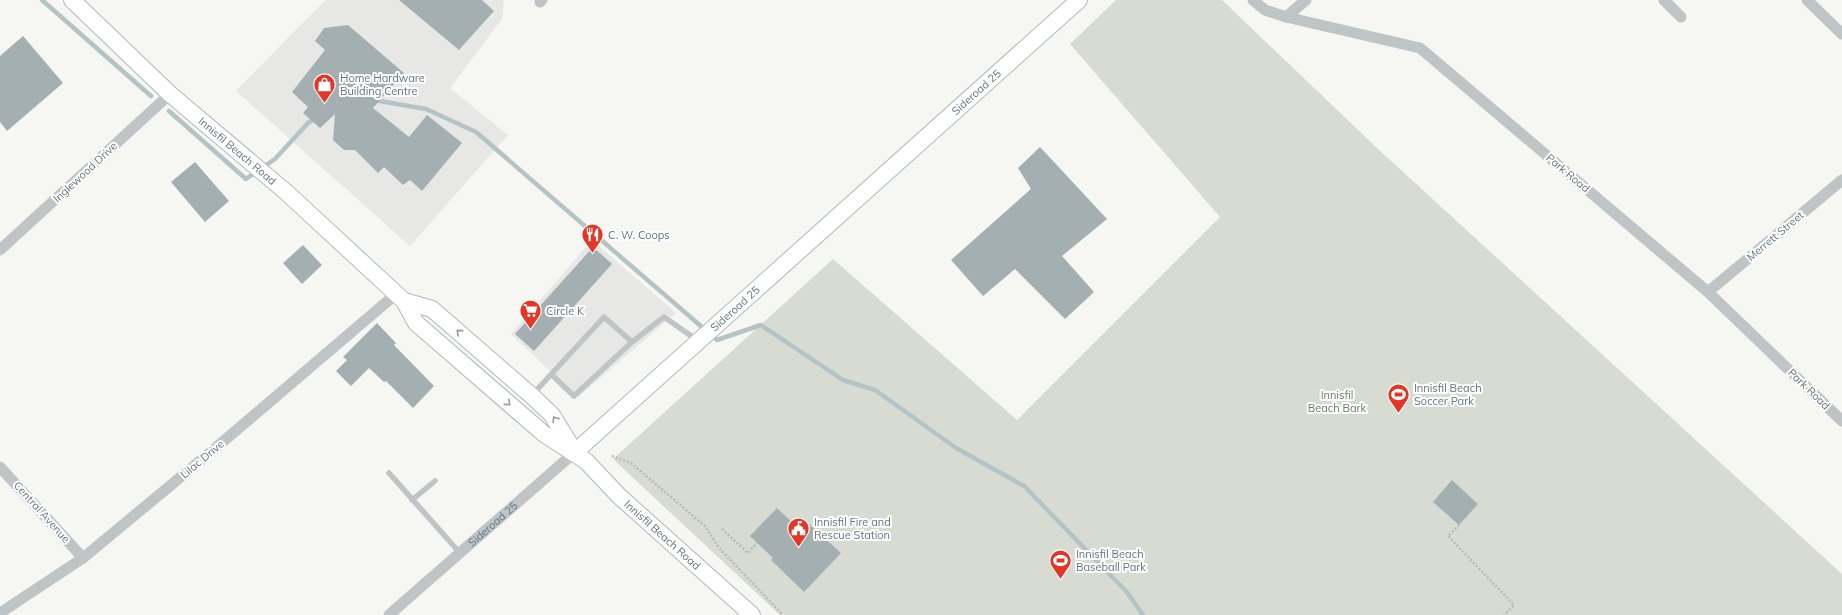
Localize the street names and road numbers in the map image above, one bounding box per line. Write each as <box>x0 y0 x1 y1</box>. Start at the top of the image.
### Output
street label: Sideroad 25 <box>949 66 1004 118</box>
street label: Innisfil Beach Road <box>196 114 279 188</box>
street label: Inglewood Drive <box>50 139 120 205</box>
street label: Park Road <box>1543 151 1593 195</box>
street label: Merrett Street <box>1744 208 1806 264</box>
street label: Sideroad 25 <box>707 282 763 334</box>
street label: Park Road <box>1785 366 1833 412</box>
street label: Lilac Drive <box>177 437 227 481</box>
street label: Central Avenue <box>11 478 73 546</box>
street label: Innisfil Beach Road <box>621 497 703 573</box>
street label: Sideroad 25 <box>465 498 521 550</box>

